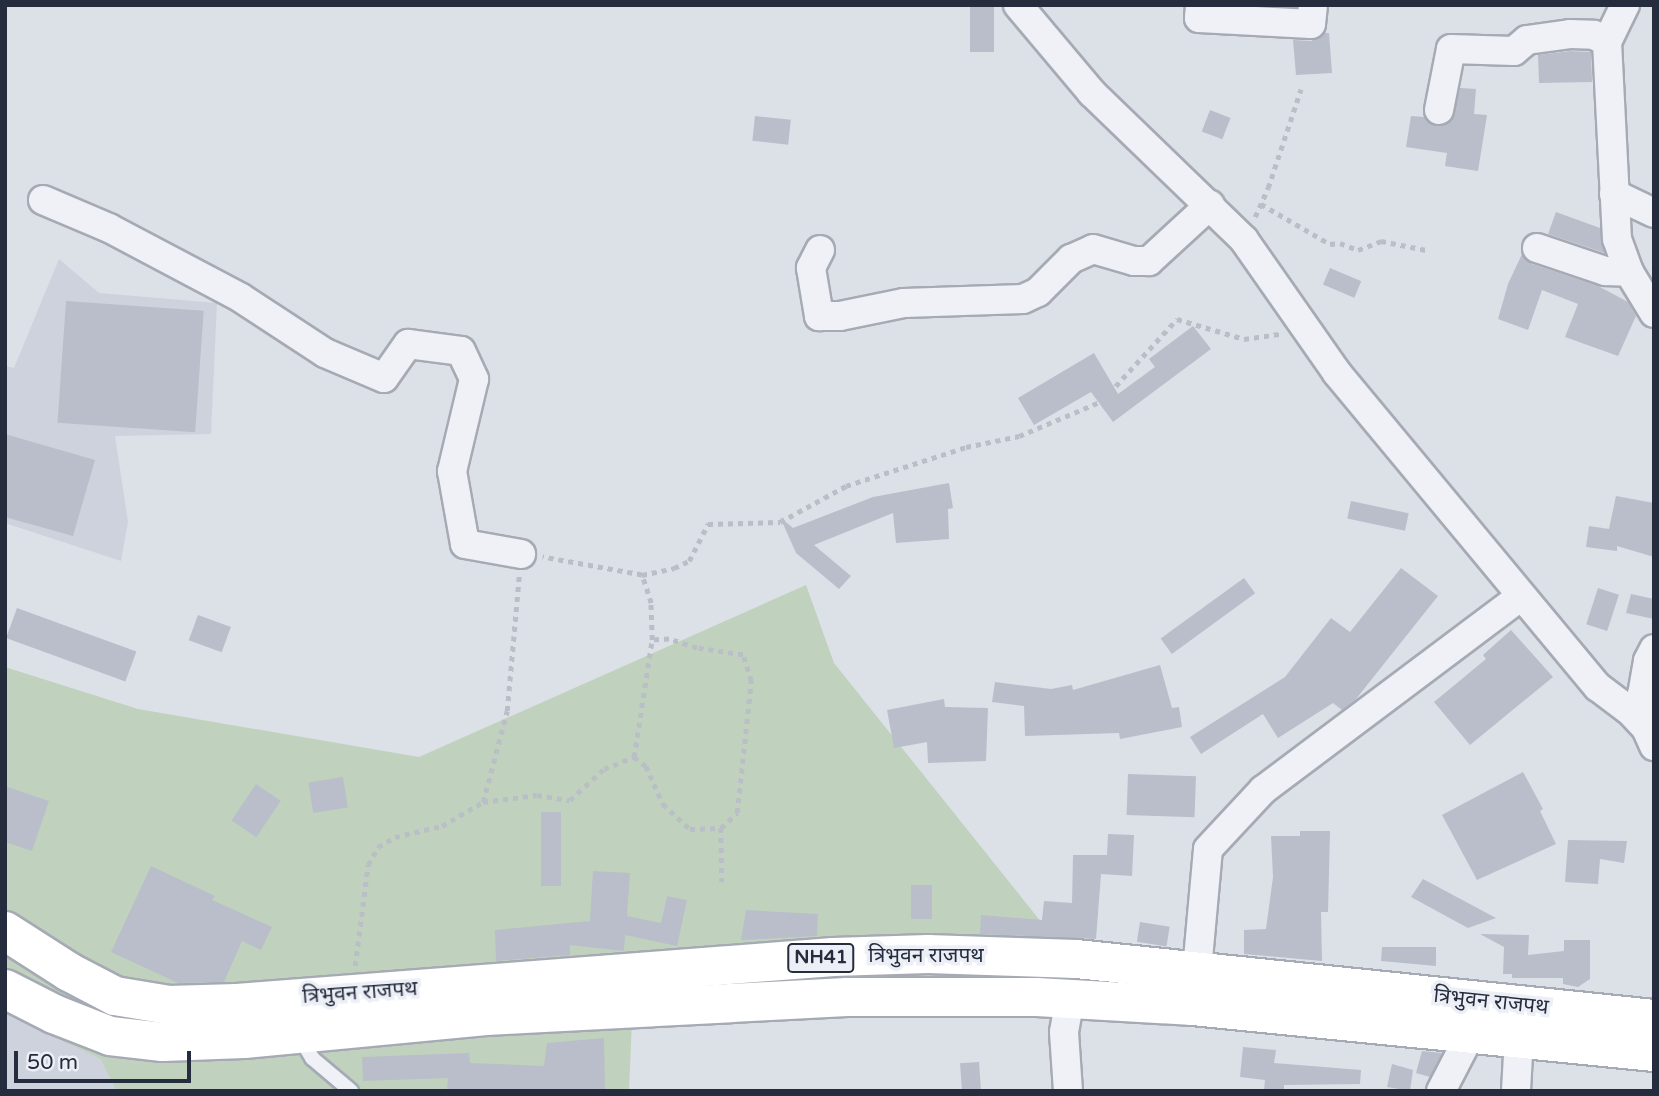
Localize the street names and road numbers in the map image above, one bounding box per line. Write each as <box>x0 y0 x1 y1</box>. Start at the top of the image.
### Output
road number: NH41 <box>786 942 856 974</box>
street label: त्रिभुवन राजपथ <box>868 943 984 969</box>
street label: त्रिभुवन राजपथ <box>301 976 419 1010</box>
street label: त्रिभुवन राजपथ <box>1432 983 1550 1021</box>

